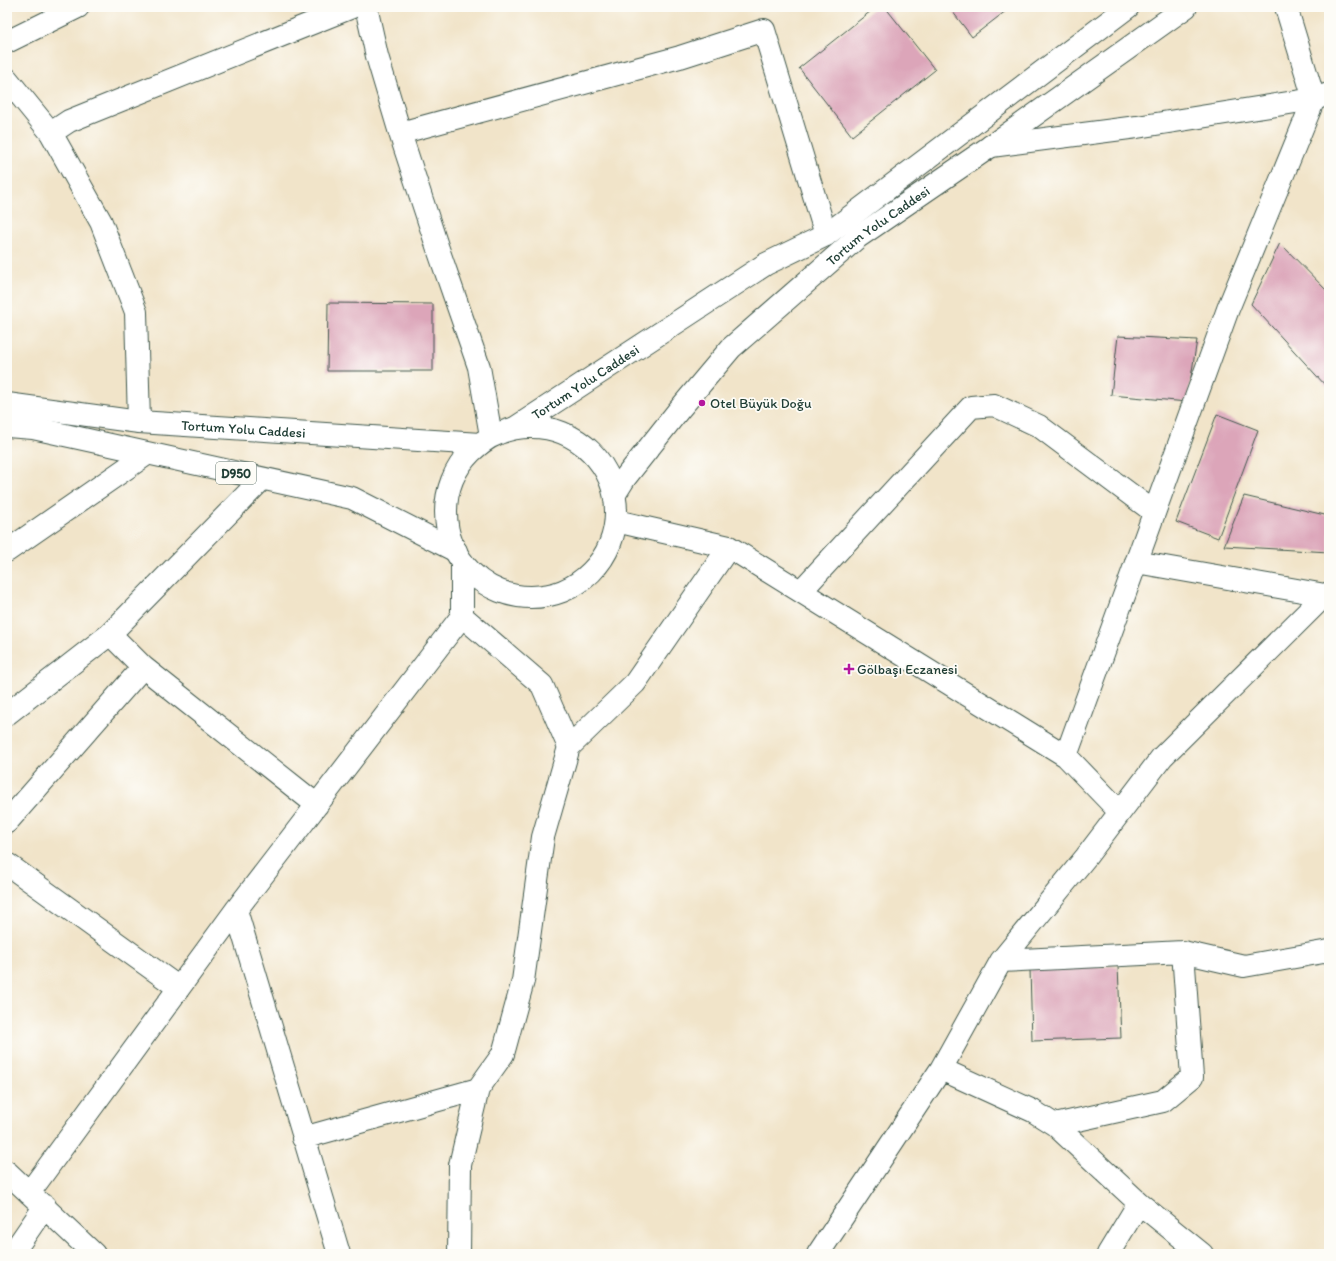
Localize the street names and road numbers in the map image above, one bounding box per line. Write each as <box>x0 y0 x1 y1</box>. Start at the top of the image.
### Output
street label: Tortum Yolu Caddesi <box>823 182 933 270</box>
street label: Tortum Yolu Caddesi <box>529 341 642 424</box>
street label: Tortum Yolu Caddesi <box>181 417 306 442</box>
road number: D950 <box>216 462 256 484</box>

